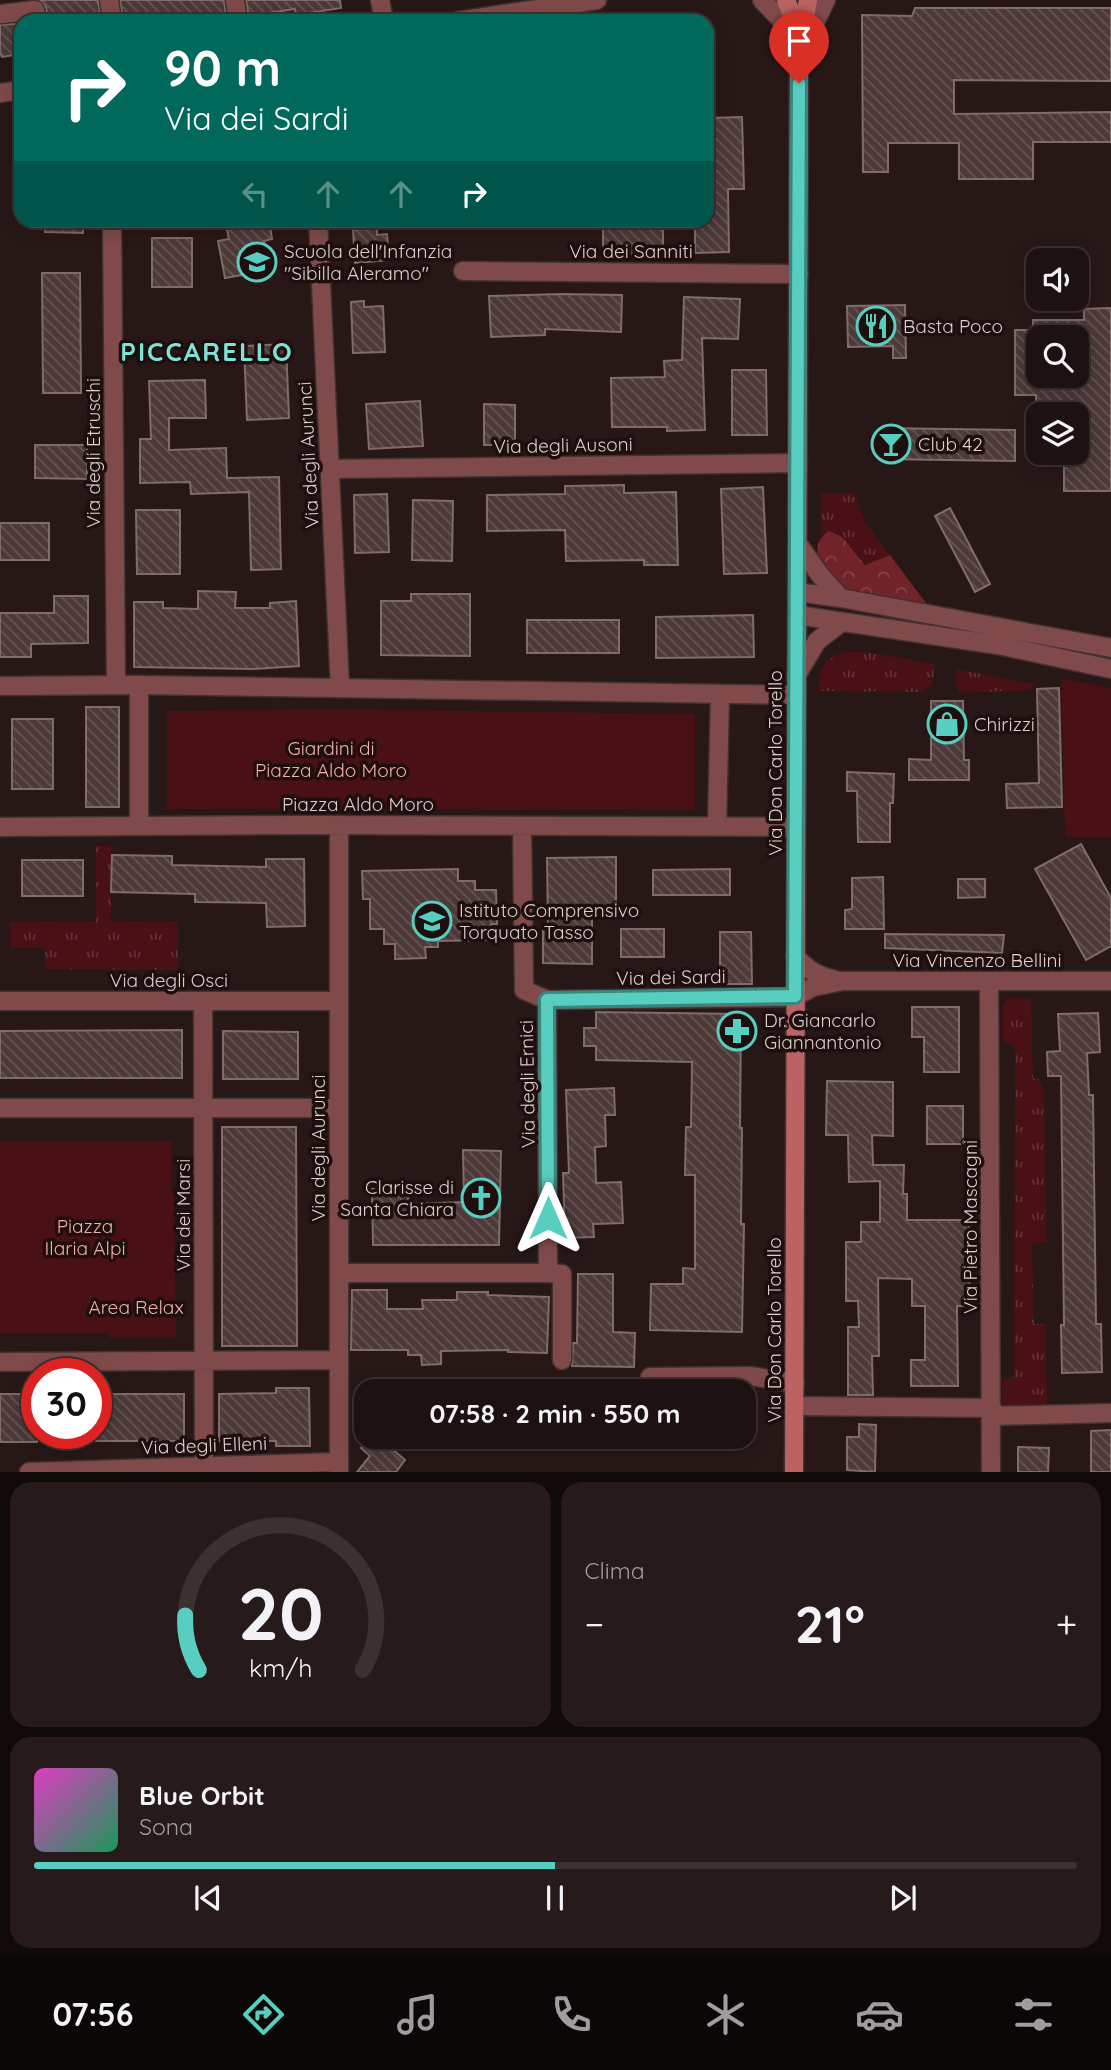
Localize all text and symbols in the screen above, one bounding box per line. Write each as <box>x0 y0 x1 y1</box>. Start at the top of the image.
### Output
pin <box>769 11 829 83</box>
icon: arrive <box>780 22 818 60</box>
text: 90 m <box>164 37 281 98</box>
icon: right <box>49 42 140 133</box>
text: Via dei Sardi <box>164 98 349 138</box>
icon: left <box>236 175 274 213</box>
icon: ahead <box>309 175 347 213</box>
icon: ahead <box>382 175 420 213</box>
icon: right <box>455 175 493 213</box>
place label: Scuola dell'Infanzia "Sibilla Aleramo" <box>284 239 452 285</box>
street label: Via dei Sanniti <box>569 239 693 263</box>
school or university icon: Scuola dell'Infanzia "Sibilla Aleramo" <box>236 241 278 283</box>
map controls <box>1026 248 1089 465</box>
button: sound <box>1026 248 1089 311</box>
restaurant icon: Basta Poco <box>855 305 897 347</box>
place label: Basta Poco <box>903 314 1003 338</box>
button: search <box>1026 325 1089 388</box>
district label: PICCARELLO <box>120 335 294 368</box>
street label: Via degli Etruschi <box>81 378 105 528</box>
street label: Via degli Aurunci <box>292 381 324 529</box>
button: layers <box>1026 402 1089 465</box>
bar icon: Club 42 <box>870 423 912 465</box>
street label: Via degli Ausoni <box>493 432 633 458</box>
place label: Club 42 <box>918 432 983 456</box>
street label: Via Don Carlo Torello <box>763 670 787 856</box>
shop icon: Chirizzi <box>926 703 968 745</box>
place label: Chirizzi <box>974 712 1035 736</box>
park label: Giardini di Piazza Aldo Moro <box>255 736 407 782</box>
street label: Piazza Aldo Moro <box>282 792 434 816</box>
place label: Istituto Comprensivo Torquato Tasso <box>459 898 639 944</box>
school or university icon: Istituto Comprensivo Torquato Tasso <box>411 900 453 942</box>
street label: Via Vincenzo Bellini <box>892 948 1062 972</box>
street label: Via dei Sardi <box>616 964 726 990</box>
street label: Via degli Osci <box>110 968 228 992</box>
place label: Dr. Giancarlo Giannantonio <box>764 1008 882 1054</box>
pharmacy icon: Dr. Giancarlo Giannantonio <box>716 1010 758 1052</box>
street label: Via degli Ernici <box>514 1020 540 1148</box>
street label: Via degli Aurunci <box>306 1075 330 1221</box>
street label: Via Pietro Mascagni <box>958 1140 982 1314</box>
street label: Via dei Marsi <box>171 1159 195 1271</box>
place label: Clarisse di Santa Chiara <box>340 1175 454 1221</box>
church icon: Clarisse di Santa Chiara <box>460 1177 502 1219</box>
position arrow <box>511 1181 585 1255</box>
park label: Piazza Ilaria Alpi <box>45 1214 125 1260</box>
street label: Via Don Carlo Torello <box>762 1237 786 1423</box>
park label: Area Relax <box>88 1295 184 1319</box>
speed limit sign: 30 <box>21 1358 112 1449</box>
text: 07:58 · 2 min · 550 m <box>429 1397 681 1430</box>
street label: Via degli Elleni <box>141 1431 267 1459</box>
text: Clima <box>585 1556 645 1585</box>
text: 20 <box>237 1568 323 1659</box>
text: 21° <box>795 1591 865 1656</box>
text: − <box>585 1600 604 1648</box>
text: + <box>1056 1600 1077 1648</box>
text: km/h <box>249 1652 312 1683</box>
text: Blue Orbit <box>139 1779 265 1812</box>
text: Sona <box>139 1812 193 1841</box>
icon: previous <box>189 1879 227 1917</box>
icon: pause <box>536 1879 574 1917</box>
icon: next <box>884 1879 922 1917</box>
icon: directions <box>239 1990 288 2039</box>
icon: music <box>393 1990 442 2039</box>
icon: phone <box>547 1990 596 2039</box>
icon: climate <box>701 1990 750 2039</box>
icon: car <box>855 1990 904 2039</box>
icon: filters <box>1009 1990 1058 2039</box>
text: 07:56 <box>53 1994 133 2034</box>

